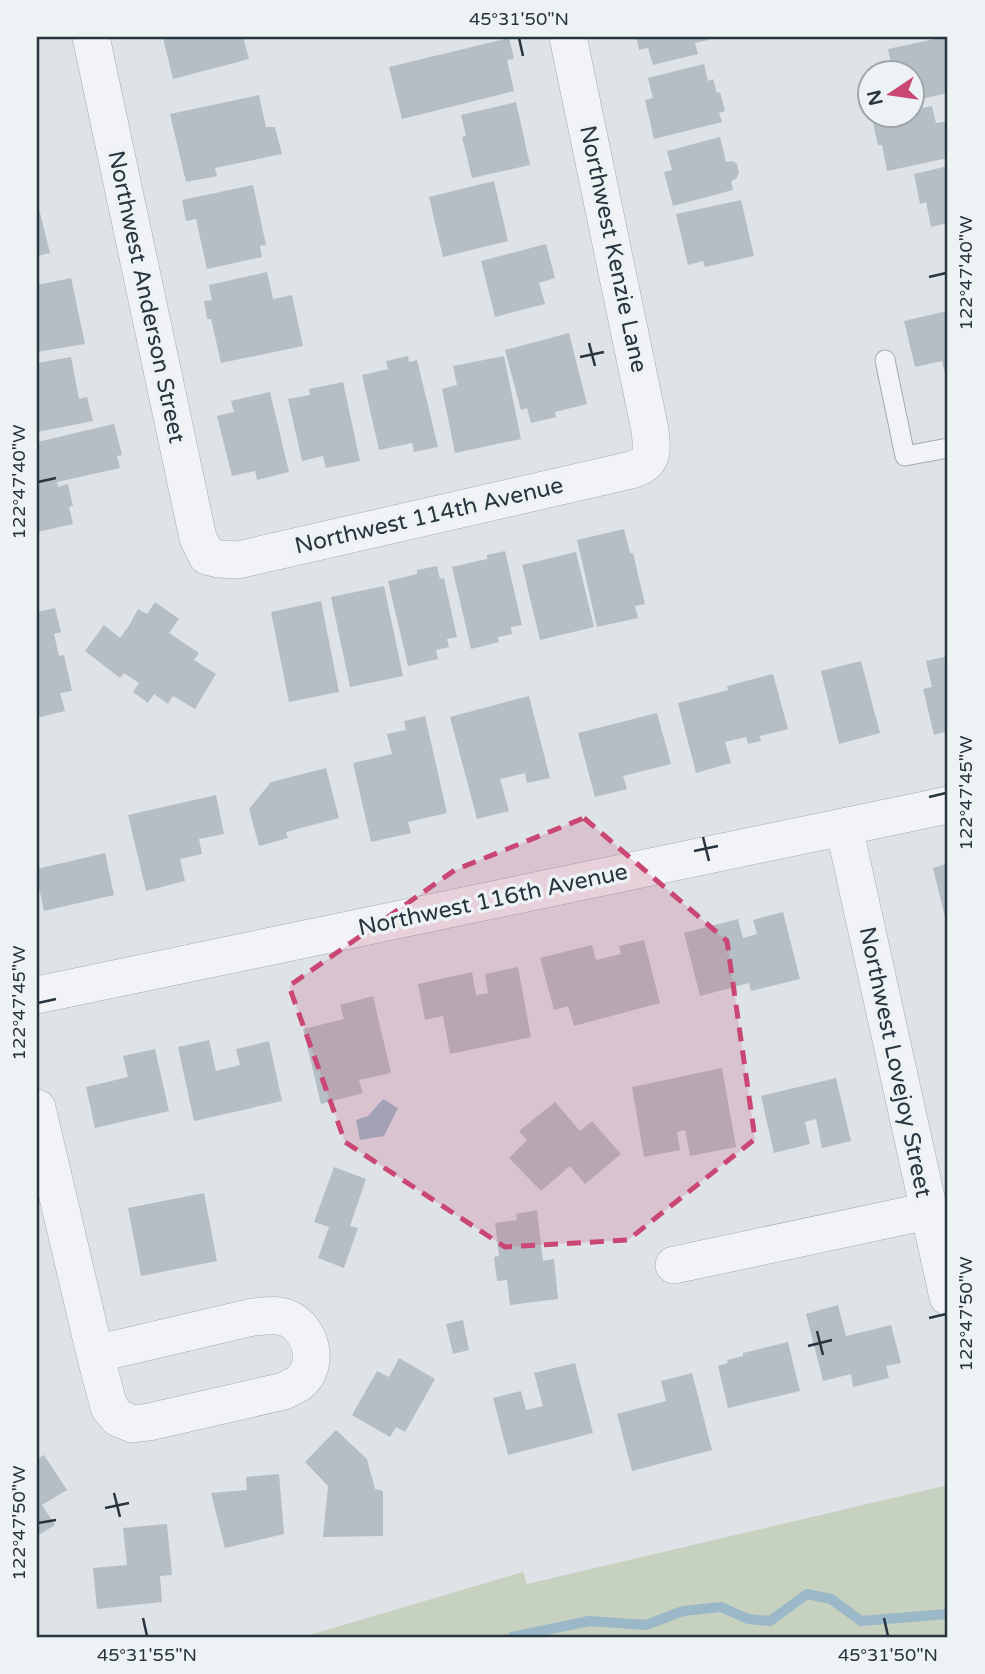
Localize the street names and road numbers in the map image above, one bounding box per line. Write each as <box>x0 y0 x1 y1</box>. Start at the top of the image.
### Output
street label: Northwest Kenzie Lane <box>573 123 653 375</box>
street label: Northwest Anderson Street <box>101 148 191 446</box>
street label: Northwest 114th Avenue <box>292 471 566 561</box>
street label: Northwest 116th Avenue <box>356 858 630 942</box>
street label: Northwest Lovejoy Street <box>853 924 937 1200</box>

